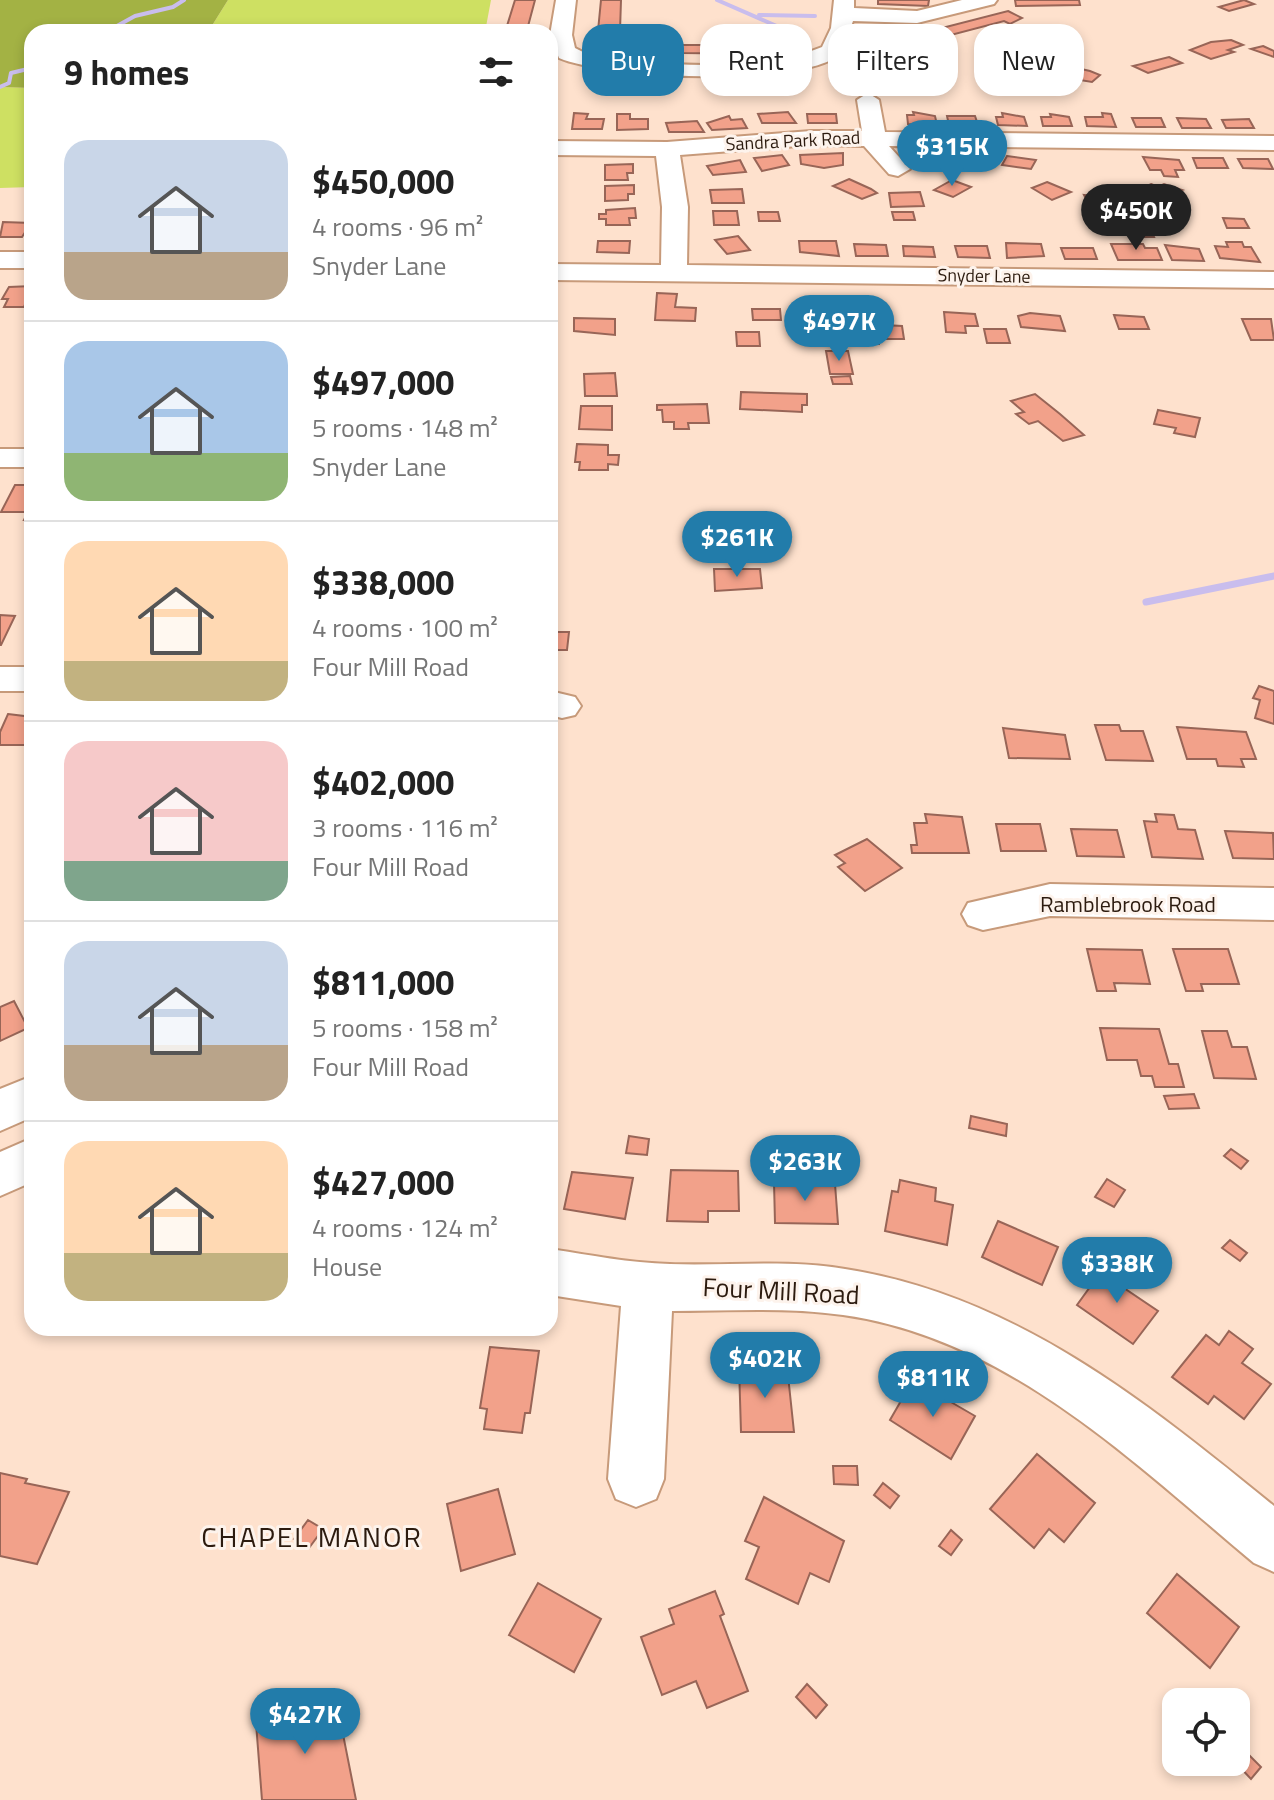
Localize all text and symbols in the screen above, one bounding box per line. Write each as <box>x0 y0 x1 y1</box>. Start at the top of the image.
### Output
chip: Buy <box>582 24 684 96</box>
chip: Rent <box>700 24 812 96</box>
chip: Filters <box>828 24 958 96</box>
chip: New <box>974 24 1084 96</box>
text: 9 homes <box>64 46 189 98</box>
icon: filters <box>474 50 518 94</box>
pin: $315K <box>896 120 1008 188</box>
street label: Sandra Park Road <box>725 123 861 158</box>
text: $315K <box>915 126 989 165</box>
text: $450,000 <box>312 155 454 207</box>
icon: home <box>128 172 224 268</box>
pin: $450K <box>1080 184 1192 252</box>
text: $450K <box>1099 190 1173 229</box>
text: 4 rooms · 96 m² <box>312 207 483 246</box>
text: Snyder Lane <box>312 246 446 285</box>
street label: Snyder Lane <box>937 261 1031 290</box>
pin: $497K <box>783 295 895 363</box>
text: $497K <box>802 301 876 340</box>
text: $497,000 <box>312 356 454 408</box>
icon: home <box>128 373 224 469</box>
text: 5 rooms · 148 m² <box>312 408 498 447</box>
text: Snyder Lane <box>312 447 446 486</box>
pin: $261K <box>681 511 793 579</box>
text: $261K <box>700 517 774 556</box>
text: $338,000 <box>312 556 454 608</box>
icon: home <box>128 573 224 669</box>
text: 4 rooms · 100 m² <box>312 608 498 647</box>
text: Four Mill Road <box>312 647 469 686</box>
text: $402,000 <box>312 756 454 808</box>
icon: home <box>128 773 224 869</box>
text: 3 rooms · 116 m² <box>312 808 498 847</box>
text: Four Mill Road <box>312 847 469 886</box>
street label: Ramblebrook Road <box>1040 887 1216 921</box>
text: $811,000 <box>312 956 454 1008</box>
icon: home <box>128 973 224 1069</box>
text: 5 rooms · 158 m² <box>312 1008 498 1047</box>
text: Four Mill Road <box>312 1047 469 1086</box>
pin: $263K <box>749 1135 861 1203</box>
text: $263K <box>768 1141 842 1180</box>
text: $427,000 <box>312 1156 454 1208</box>
icon: home <box>128 1173 224 1269</box>
text: 4 rooms · 124 m² <box>312 1208 498 1247</box>
pin: $338K <box>1061 1237 1173 1305</box>
text: $338K <box>1080 1243 1154 1282</box>
text: House <box>312 1247 382 1286</box>
street label: Four Mill Road <box>702 1267 860 1314</box>
pin: $402K <box>709 1332 821 1400</box>
text: $402K <box>728 1338 802 1377</box>
pin: $811K <box>877 1351 989 1419</box>
text: $811K <box>896 1357 970 1396</box>
district label: CHAPEL MANOR <box>201 1515 423 1558</box>
pin: $427K <box>249 1688 361 1756</box>
map controls <box>1162 1688 1250 1776</box>
button: locate <box>1162 1688 1250 1776</box>
text: $427K <box>268 1694 342 1733</box>

